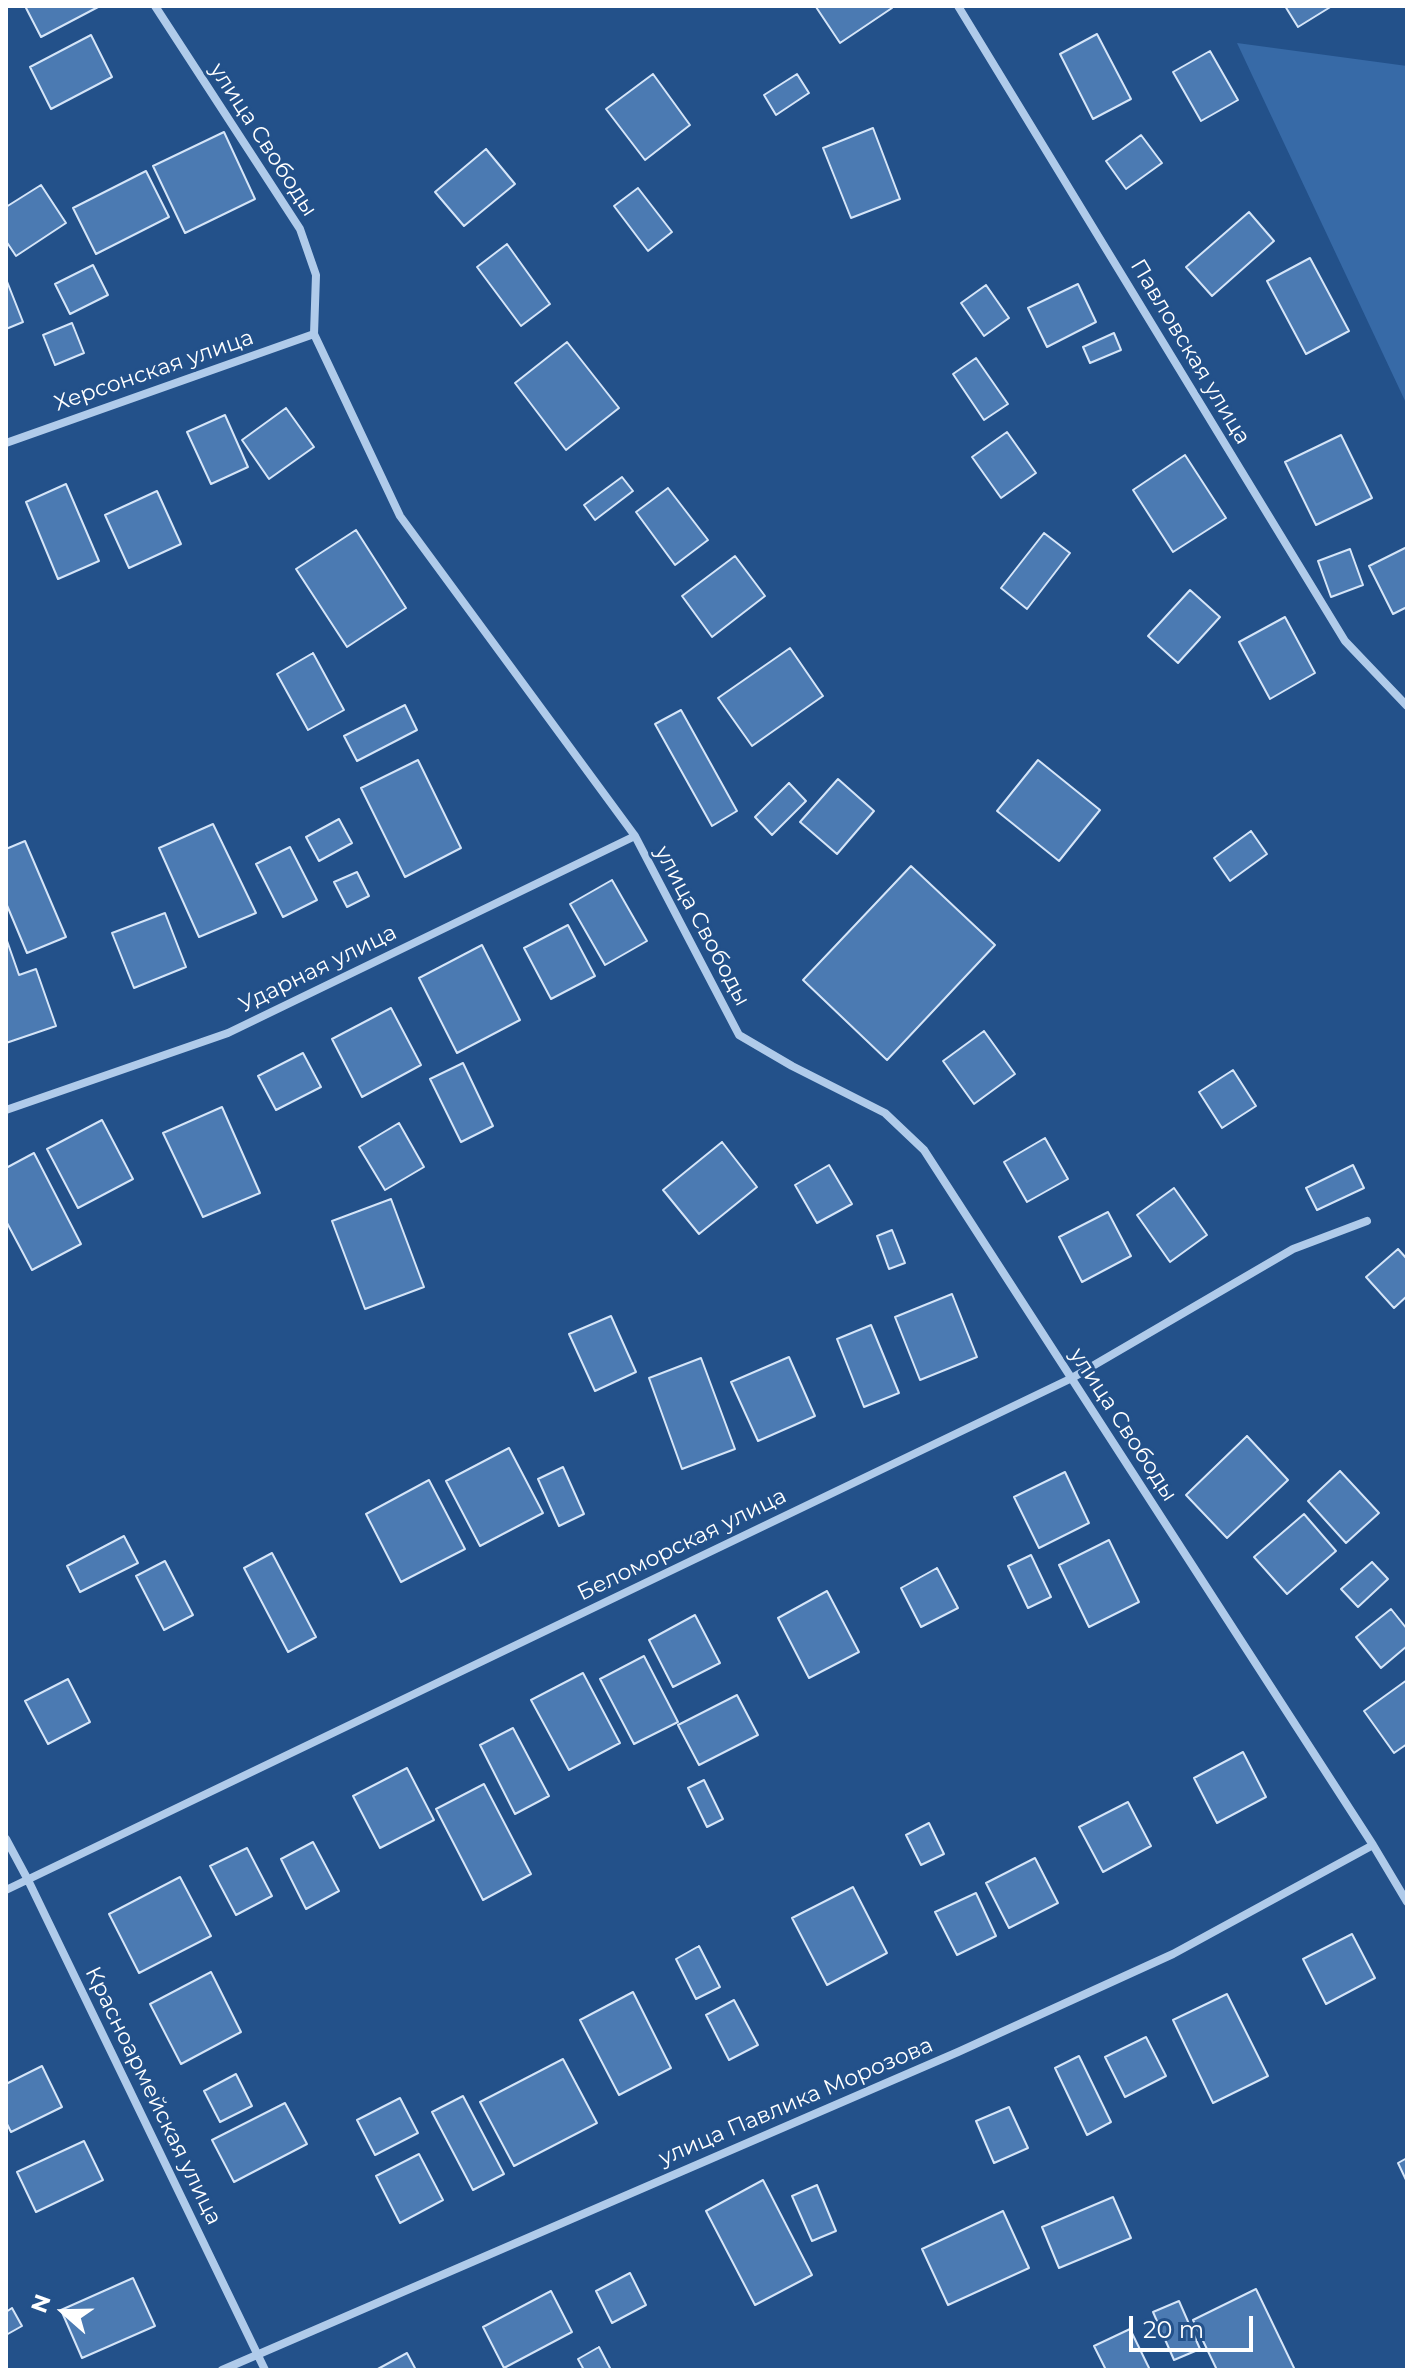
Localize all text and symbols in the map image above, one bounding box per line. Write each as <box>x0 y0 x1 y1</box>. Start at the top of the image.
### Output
street label: улица Свободы <box>204 58 322 222</box>
street label: Павловская улица <box>1124 255 1256 449</box>
street label: Херсонская улица <box>51 325 257 417</box>
street label: улица Свободы <box>649 841 755 1011</box>
street label: Ударная улица <box>235 919 401 1019</box>
street label: улица Свободы <box>1064 1343 1182 1507</box>
street label: Беломорская улица <box>573 1483 791 1607</box>
street label: Красноармейская улица <box>79 1963 227 2229</box>
street label: улица Павлика Морозова <box>655 2032 937 2172</box>
north arrow <box>24 2272 104 2352</box>
text: N <box>25 2291 57 2317</box>
scale bar <box>1133 2300 1257 2350</box>
text: 20 m <box>1143 2315 1204 2344</box>

